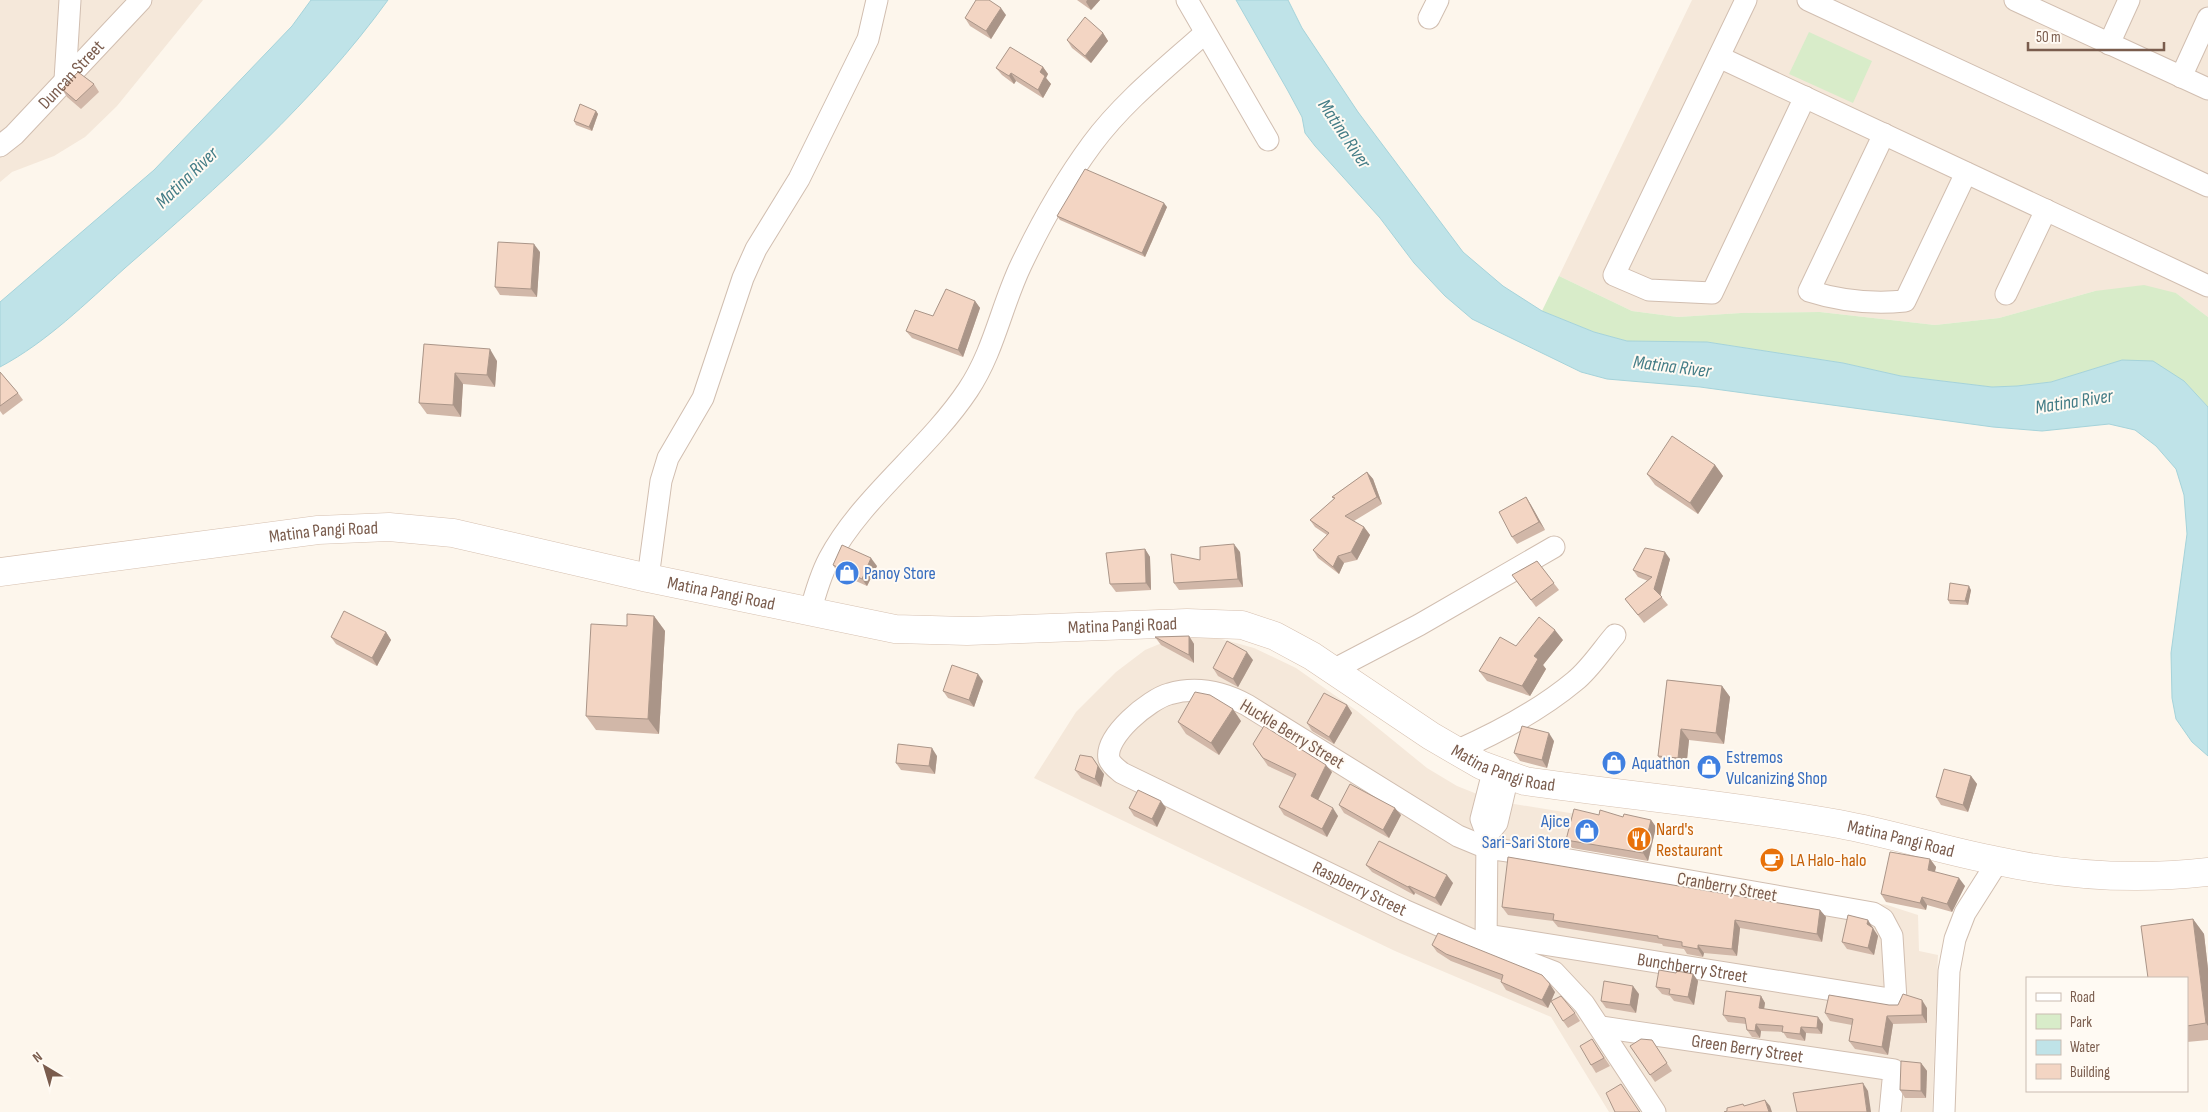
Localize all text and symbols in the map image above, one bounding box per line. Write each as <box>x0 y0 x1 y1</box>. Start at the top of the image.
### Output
scale bar <box>2028 20 2164 52</box>
text: 50 m <box>2036 28 2061 47</box>
street label: Duncan Street <box>34 35 109 113</box>
water label: Matina River <box>1313 95 1376 173</box>
water label: Matina River <box>151 142 224 213</box>
water label: Matina River <box>1632 351 1713 383</box>
water label: Matina River <box>2034 384 2115 419</box>
street label: Matina Pangi Road <box>268 517 378 547</box>
shop icon: Panoy Store <box>834 560 860 586</box>
place label: Panoy Store <box>864 563 936 584</box>
street label: Matina Pangi Road <box>665 572 777 614</box>
street label: Matina Pangi Road <box>1067 613 1178 638</box>
street label: Huckle Berry Street <box>1236 695 1348 774</box>
street label: Matina Pangi Road <box>1448 740 1556 796</box>
place label: Estremos Vulcanizing Shop <box>1726 747 1828 789</box>
shop icon: Aquathon <box>1601 750 1627 776</box>
place label: Aquathon <box>1631 753 1690 774</box>
shop icon: Estremos Vulcanizing Shop <box>1696 754 1722 780</box>
place label: Ajice Sari-Sari Store <box>1482 811 1570 853</box>
street label: Matina Pangi Road <box>1846 815 1957 862</box>
shop icon: Ajice Sari-Sari Store <box>1574 818 1600 844</box>
place label: Nard's Restaurant <box>1656 819 1723 861</box>
restaurant icon: Nard's Restaurant <box>1626 826 1652 852</box>
cafe icon: LA Halo-halo <box>1759 847 1785 873</box>
place label: LA Halo-halo <box>1790 850 1866 871</box>
street label: Raspberry Street <box>1309 857 1411 920</box>
street label: Cranberry Street <box>1675 868 1779 906</box>
street label: Bunchberry Street <box>1636 949 1750 987</box>
legend <box>2026 977 2188 1092</box>
text: Road <box>2070 988 2095 1007</box>
text: Park <box>2070 1013 2092 1032</box>
street label: Green Berry Street <box>1690 1030 1805 1067</box>
text: Water <box>2070 1038 2101 1057</box>
north arrow <box>20 1042 70 1092</box>
text: N <box>29 1048 45 1066</box>
text: Building <box>2070 1063 2110 1082</box>

